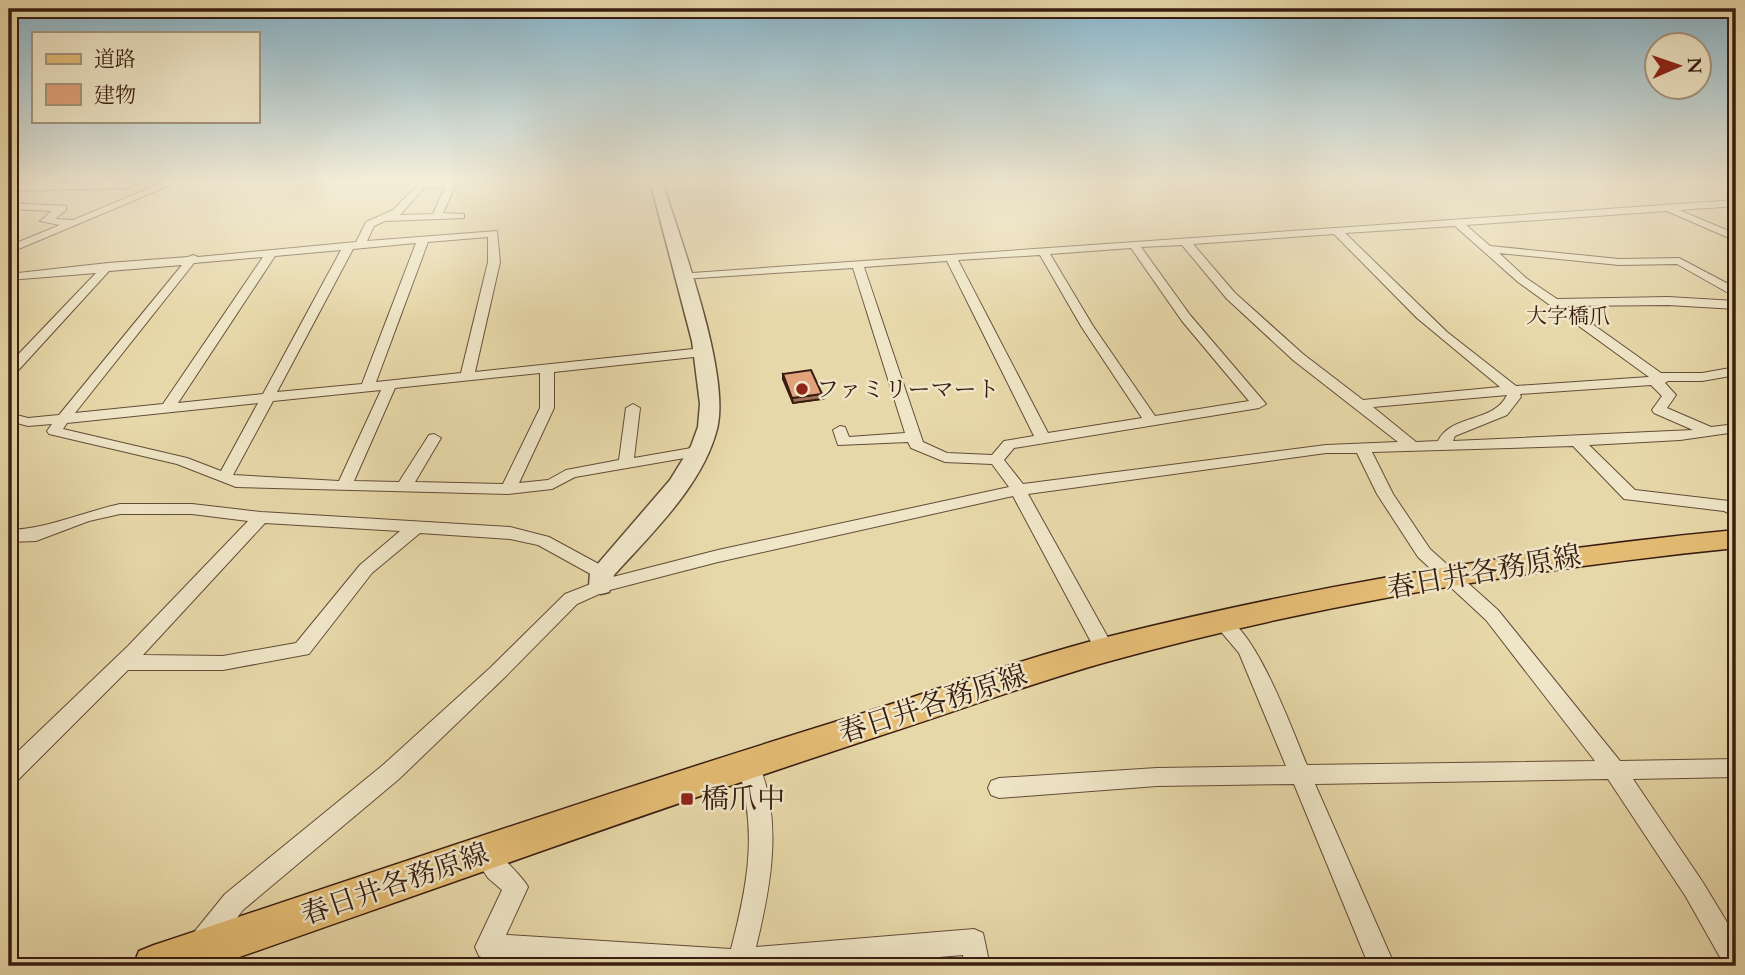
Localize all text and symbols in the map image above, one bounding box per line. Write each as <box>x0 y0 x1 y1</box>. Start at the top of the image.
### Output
legend <box>32 32 259 122</box>
north arrow <box>1644 32 1714 102</box>
text: 道路 <box>94 45 136 74</box>
text: N <box>1681 57 1707 75</box>
text: 建物 <box>94 81 136 110</box>
district label: 大字橋爪 <box>1526 302 1610 331</box>
place label: ファミリーマート <box>816 374 1000 405</box>
marker: ファミリーマート <box>794 381 810 397</box>
street label: 春日井各務原線 <box>1384 536 1584 608</box>
street label: 春日井各務原線 <box>834 656 1032 752</box>
place label: 橋爪中 <box>701 780 785 818</box>
marker: 橋爪中 <box>679 791 695 807</box>
street label: 春日井各務原線 <box>296 834 494 934</box>

